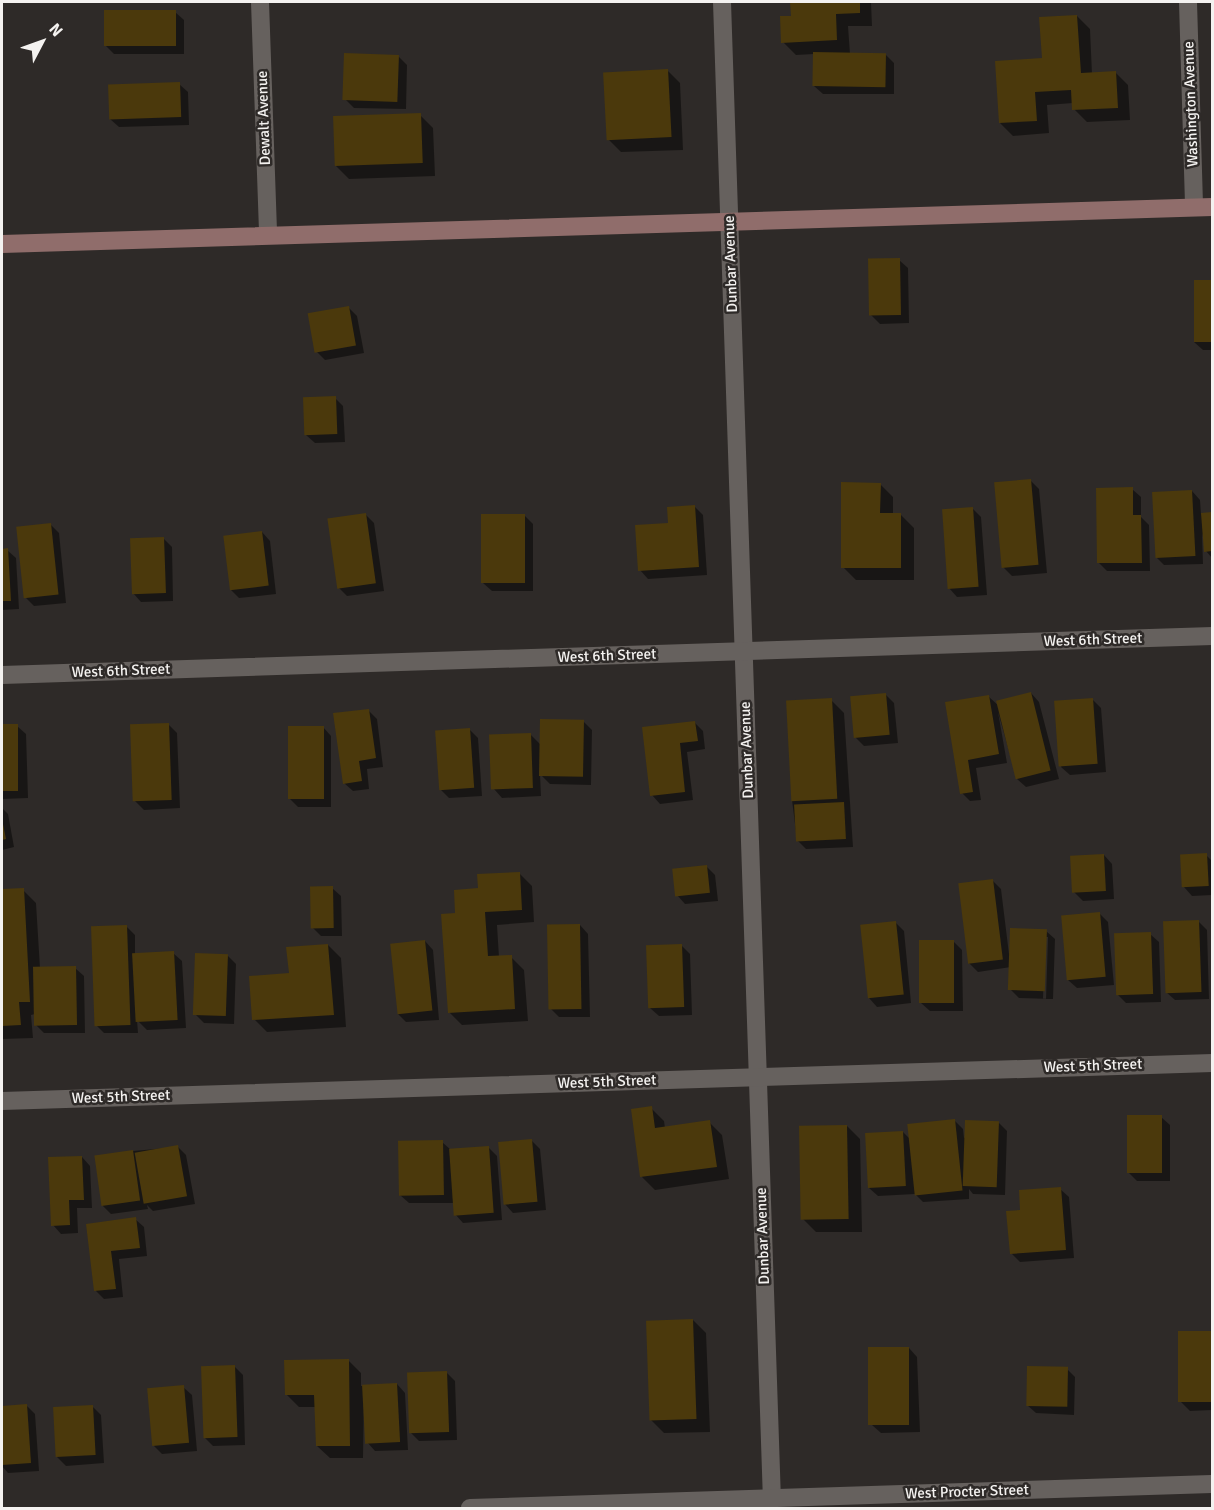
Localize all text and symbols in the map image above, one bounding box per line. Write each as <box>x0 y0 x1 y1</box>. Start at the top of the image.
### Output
north arrow <box>12 12 72 72</box>
text: N <box>44 19 67 41</box>
street label: Washington Avenue <box>1180 41 1202 167</box>
street label: Dewalt Avenue <box>253 70 275 166</box>
street label: Dunbar Avenue <box>720 215 742 313</box>
street label: West 6th Street <box>1043 629 1143 651</box>
street label: West 6th Street <box>557 645 657 667</box>
street label: West 6th Street <box>71 660 171 682</box>
street label: Dunbar Avenue <box>736 701 758 799</box>
street label: West 5th Street <box>1043 1055 1143 1077</box>
street label: West 5th Street <box>557 1071 657 1093</box>
street label: West 5th Street <box>71 1086 171 1108</box>
street label: Dunbar Avenue <box>752 1187 774 1285</box>
street label: West Procter Street <box>905 1481 1029 1503</box>

